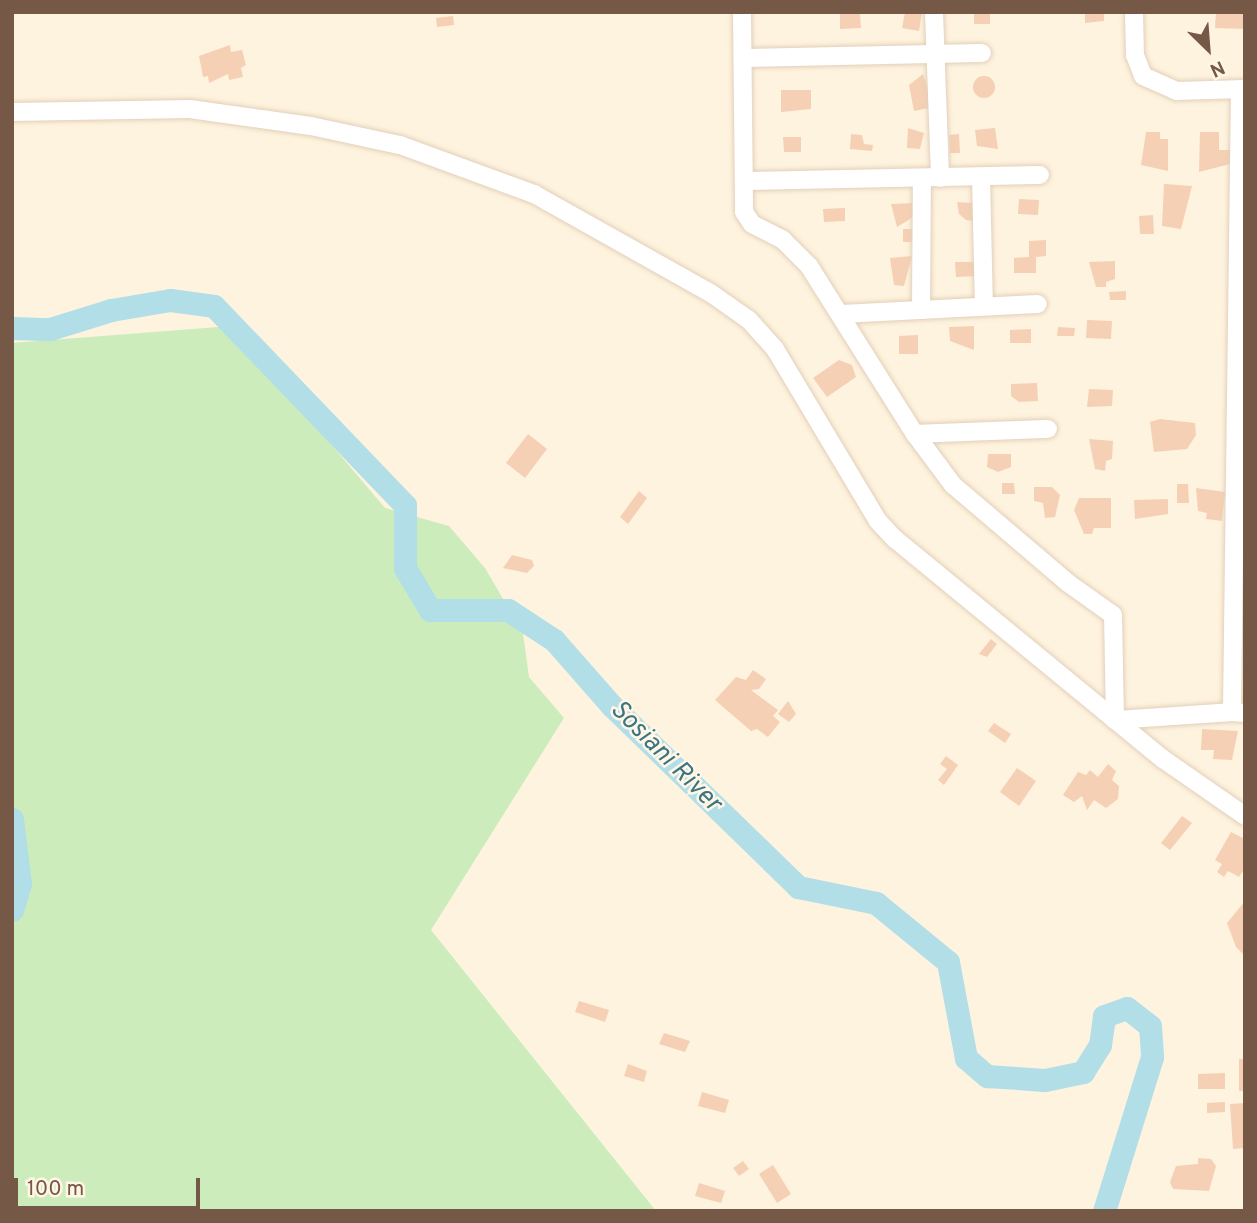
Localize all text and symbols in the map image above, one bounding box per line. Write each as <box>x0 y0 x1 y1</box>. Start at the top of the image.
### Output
north arrow <box>1173 14 1243 84</box>
text: N <box>1206 54 1228 82</box>
water label: Sosiani River <box>603 695 727 819</box>
scale bar <box>18 1164 203 1208</box>
text: 100 m <box>27 1176 84 1203</box>

